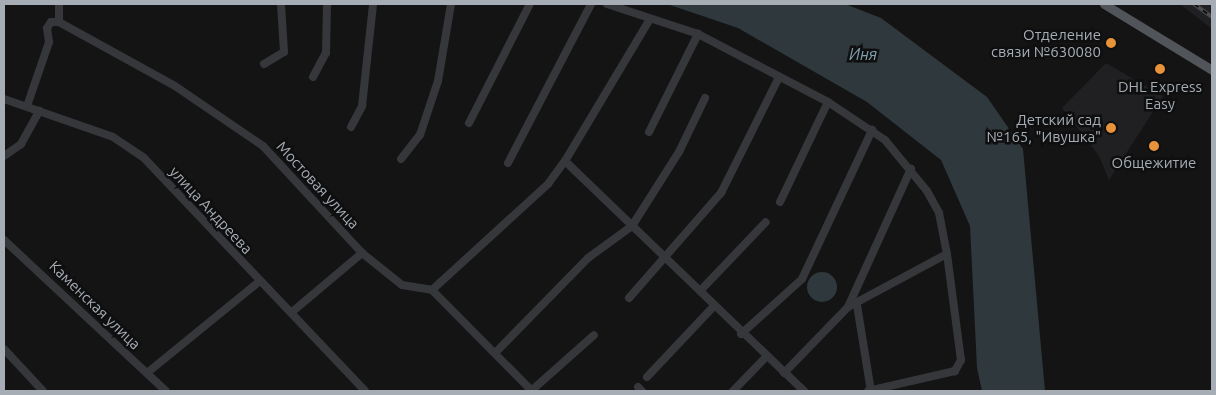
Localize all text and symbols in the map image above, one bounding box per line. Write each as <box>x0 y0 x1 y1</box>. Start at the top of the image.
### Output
place label: Отделение связи №630080 <box>991 25 1101 60</box>
marker: Отделение связи №630080 <box>1105 37 1117 49</box>
water label: Иня <box>849 44 877 64</box>
marker: DHL Express Easy <box>1154 63 1166 75</box>
place label: DHL Express Easy <box>1118 77 1202 112</box>
place label: Детский сад №165, "Ивушка" <box>986 110 1101 145</box>
marker: Детский сад №165, "Ивушка" <box>1105 122 1117 134</box>
street label: Мостовая улица <box>273 138 363 232</box>
marker: Общежитие <box>1148 140 1160 152</box>
place label: Общежитие <box>1112 154 1196 172</box>
street label: улица Андреева <box>166 162 256 258</box>
street label: Каменская улица <box>46 257 144 353</box>

